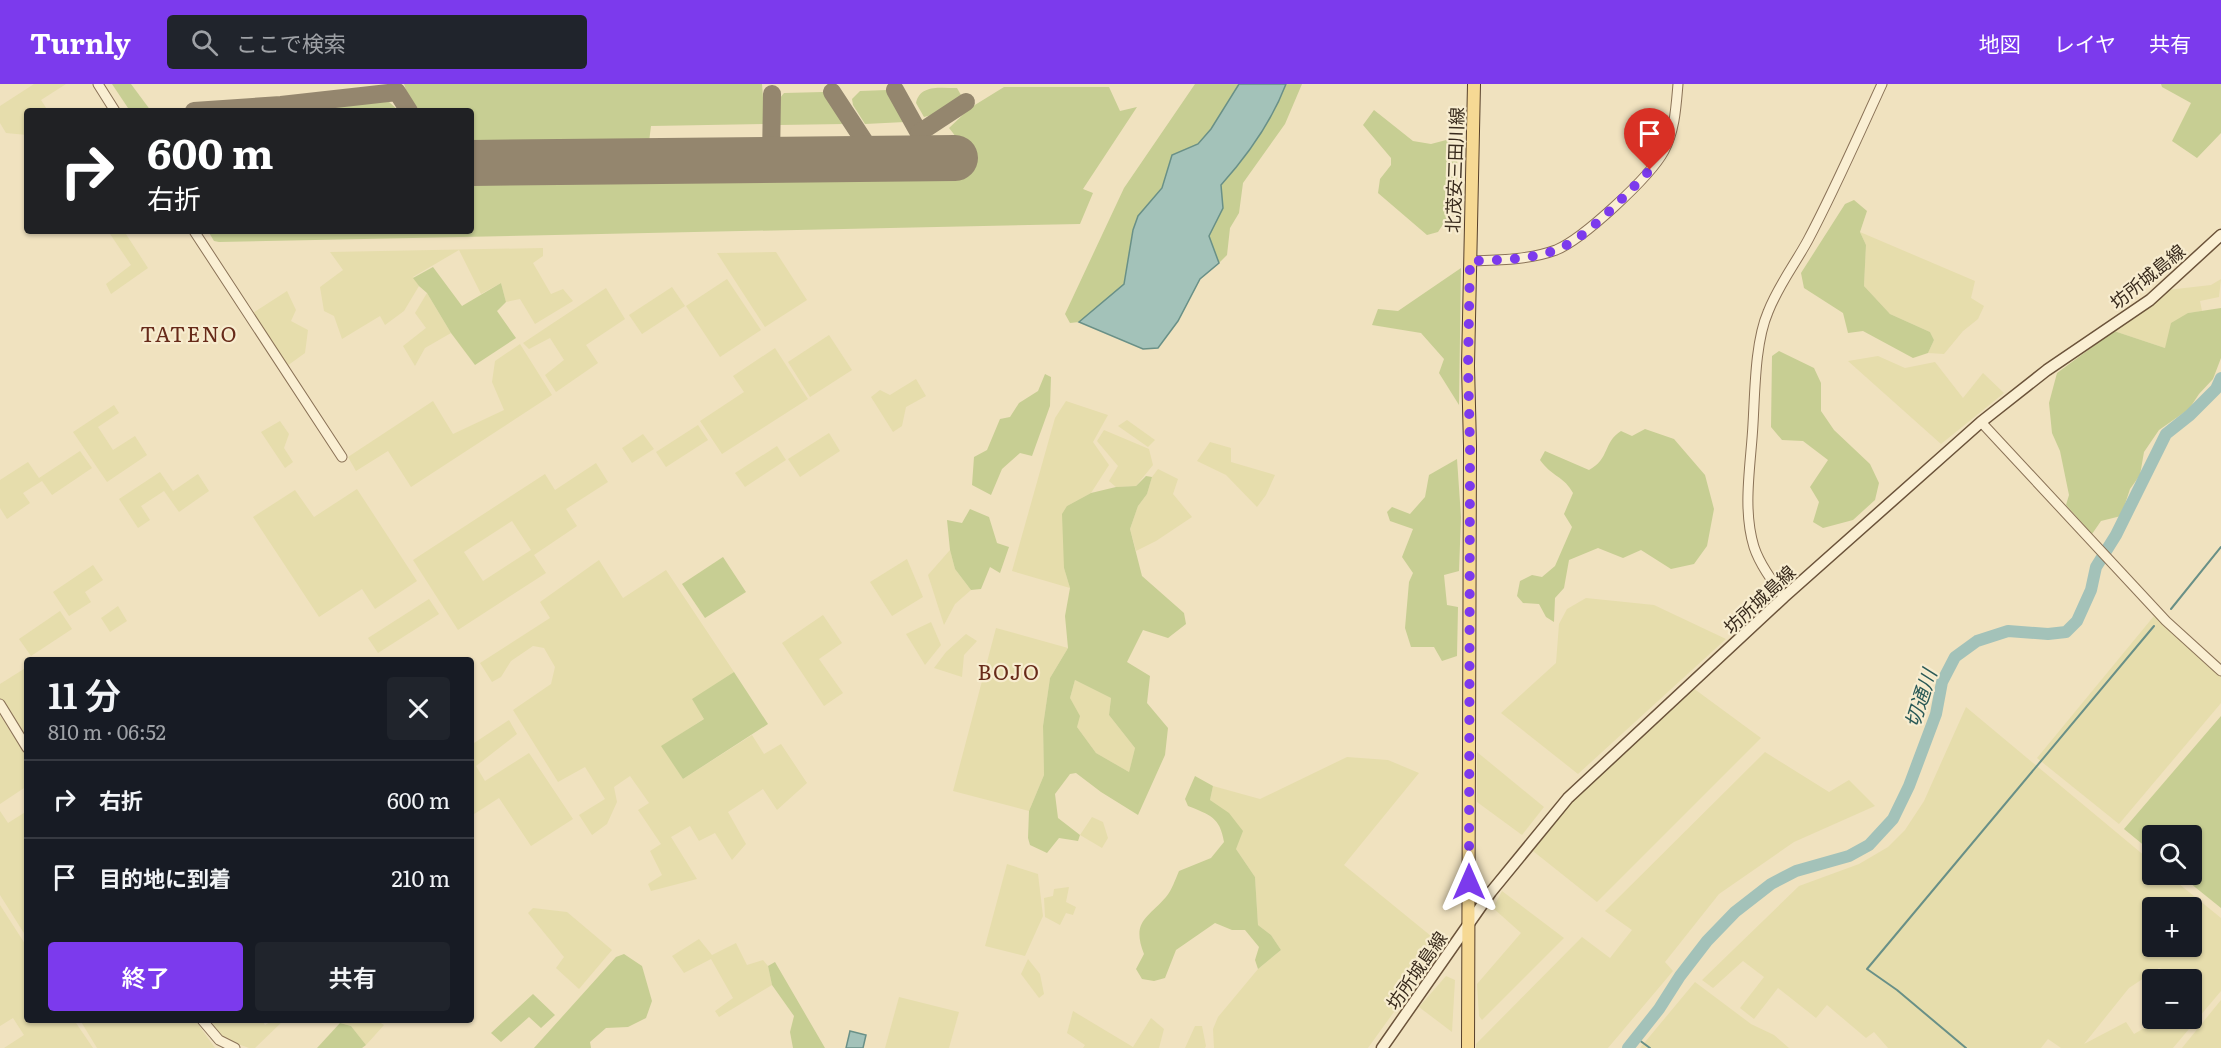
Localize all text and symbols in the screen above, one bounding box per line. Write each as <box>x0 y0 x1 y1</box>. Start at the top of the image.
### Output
search box <box>167 15 587 69</box>
text: Turnly <box>30 21 131 63</box>
icon: search <box>188 26 221 59</box>
text: ここで検索 <box>236 26 346 59</box>
text: 地図 <box>1979 27 2021 58</box>
text: レイヤ <box>2054 27 2116 58</box>
text: 共有 <box>2149 27 2191 58</box>
street label: 北茂安三田川線 <box>1438 107 1470 233</box>
pin <box>1624 108 1675 170</box>
icon: arrive <box>1633 117 1666 150</box>
text: 600 m <box>147 120 274 182</box>
icon: right <box>48 132 126 210</box>
text: 右折 <box>147 177 201 217</box>
street label: 坊所城島線 <box>2104 237 2190 315</box>
district label: TATENO <box>140 317 238 348</box>
street label: 坊所城島線 <box>1717 558 1801 640</box>
district label: BOJO <box>978 655 1040 686</box>
water label: 切通川 <box>1895 663 1943 731</box>
text: 11 分 <box>48 667 121 720</box>
button: close <box>387 677 450 740</box>
text: 810 m · 06:52 <box>48 716 166 746</box>
icon: right <box>48 783 81 816</box>
text: 右折 <box>99 783 143 816</box>
text: 600 m <box>387 783 450 816</box>
map controls <box>2142 825 2202 1029</box>
button: search <box>2142 825 2202 885</box>
position arrow <box>1437 850 1501 914</box>
icon: arrive <box>48 861 81 894</box>
text: 目的地に到着 <box>99 861 231 894</box>
text: 210 m <box>391 861 450 894</box>
button: + <box>2142 897 2202 957</box>
street label: 坊所城島線 <box>1379 925 1453 1015</box>
button: 終了 <box>48 942 243 1011</box>
button: 共有 <box>255 942 450 1011</box>
button: − <box>2142 969 2202 1029</box>

